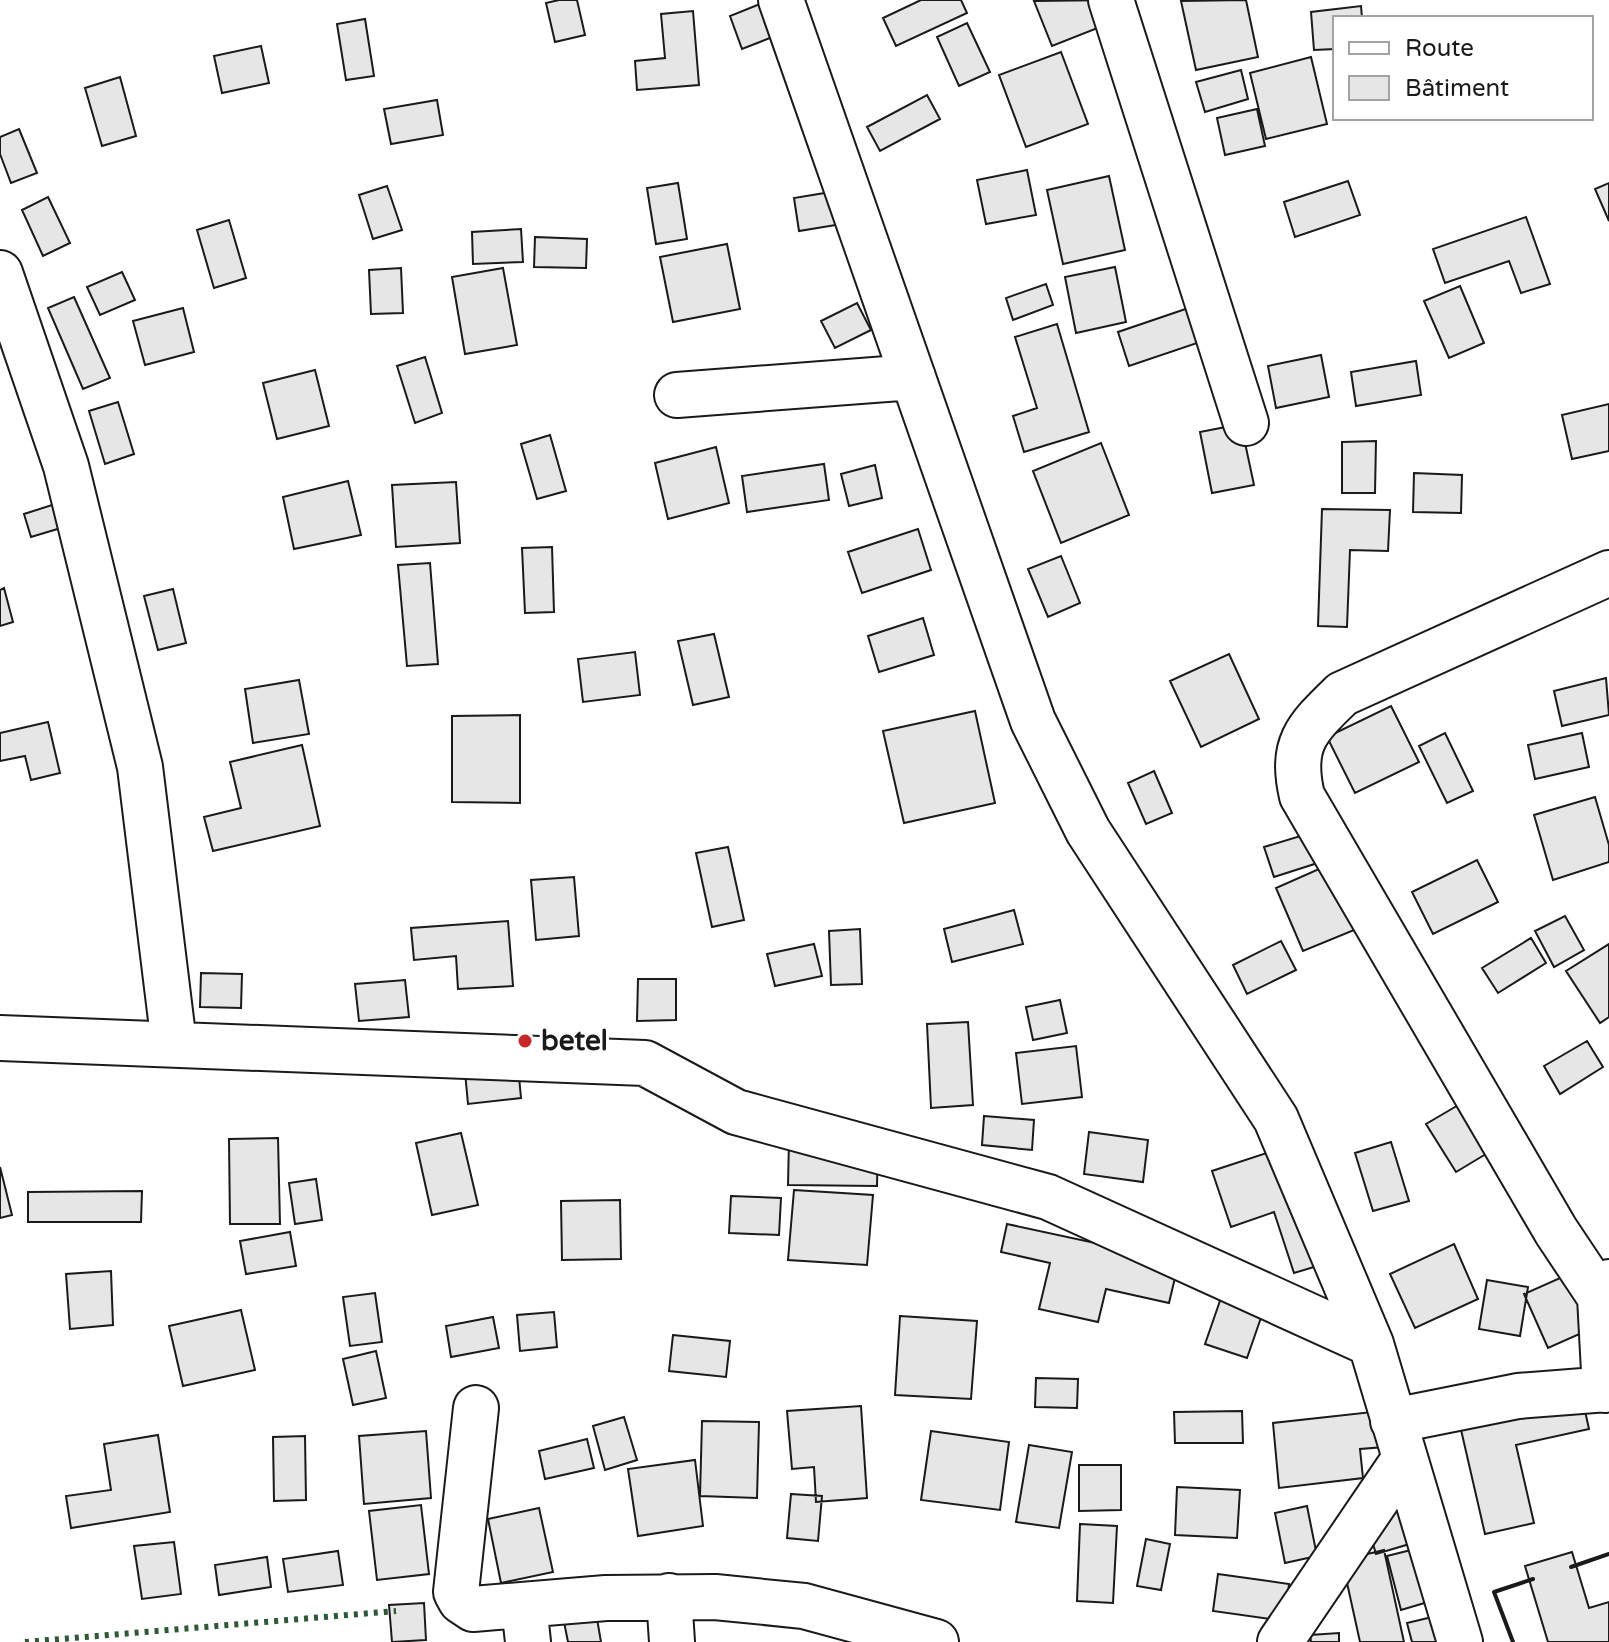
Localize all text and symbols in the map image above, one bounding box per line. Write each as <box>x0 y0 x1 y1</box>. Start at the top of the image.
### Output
legend <box>1333 16 1593 120</box>
text: Route <box>1405 34 1474 63</box>
text: Bâtiment <box>1405 74 1509 103</box>
place label: betel <box>541 1024 608 1058</box>
marker: betel <box>516 1032 534 1050</box>

